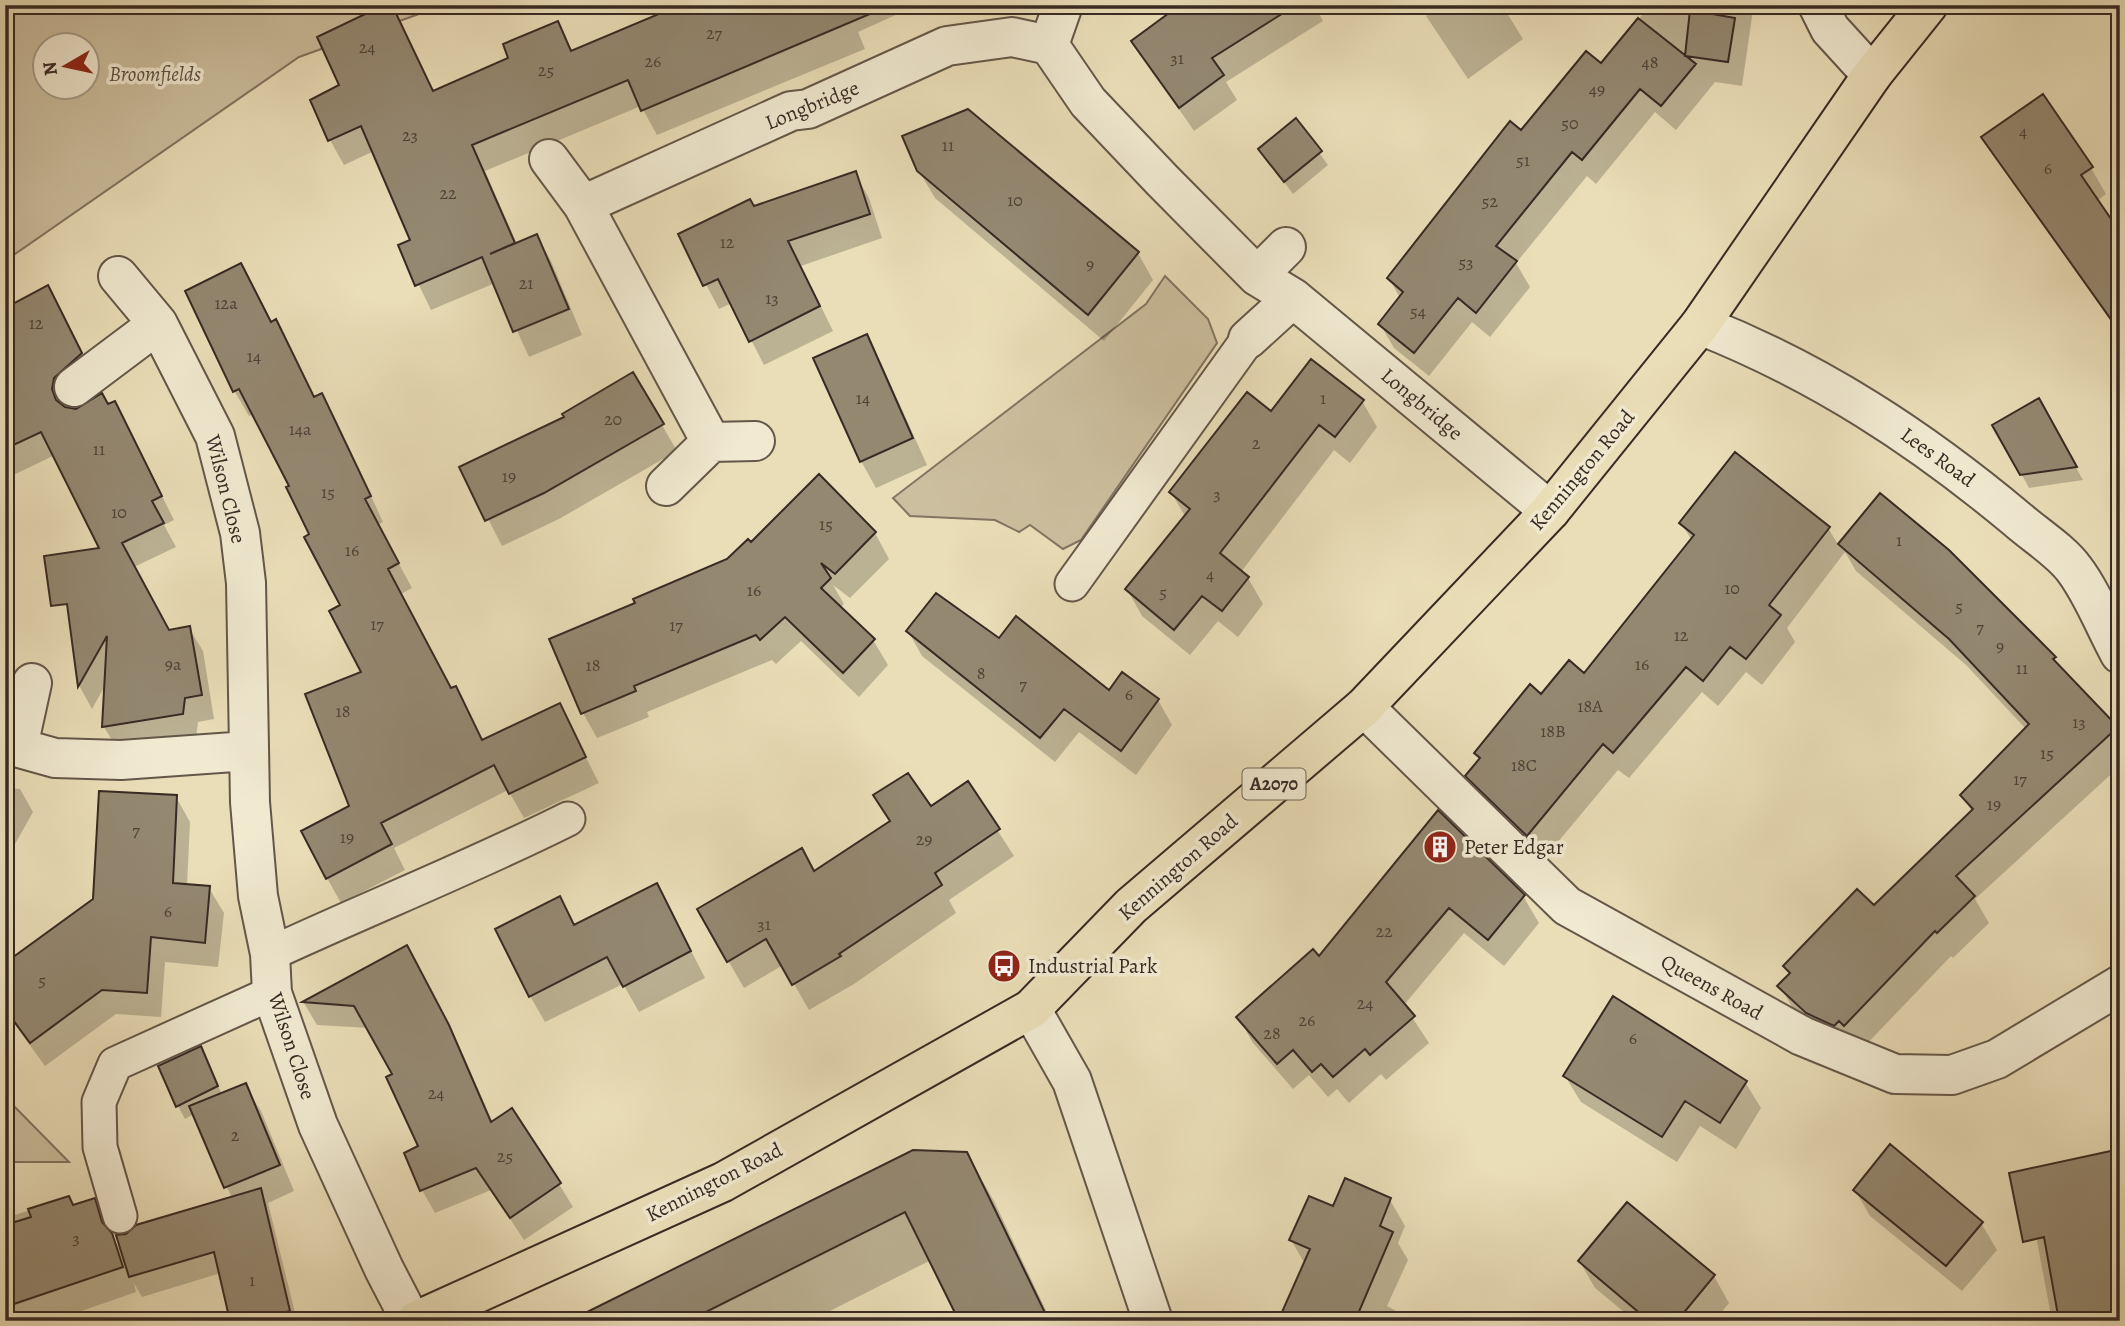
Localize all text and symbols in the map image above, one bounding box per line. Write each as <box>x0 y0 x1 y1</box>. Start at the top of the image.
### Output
house number: 27 <box>706 21 722 45</box>
north arrow <box>32 32 102 102</box>
house number: 24 <box>359 35 375 59</box>
house number: 31 <box>1170 46 1184 70</box>
house number: 26 <box>645 49 661 73</box>
house number: 48 <box>1642 50 1658 74</box>
house number: 25 <box>538 58 554 82</box>
text: N <box>36 59 64 77</box>
park label: Broomfields <box>109 60 201 88</box>
street label: Longbridge <box>761 73 863 137</box>
house number: 49 <box>1589 77 1605 101</box>
house number: 50 <box>1561 111 1579 135</box>
house number: 4 <box>2019 119 2027 143</box>
house number: 23 <box>402 123 418 147</box>
house number: 11 <box>942 133 954 157</box>
house number: 51 <box>1516 148 1530 172</box>
house number: 6 <box>2044 156 2052 180</box>
house number: 22 <box>439 181 457 205</box>
house number: 10 <box>1007 188 1023 212</box>
house number: 52 <box>1482 189 1499 213</box>
house number: 12 <box>720 230 735 254</box>
house number: 53 <box>1458 250 1474 274</box>
house number: 9 <box>1086 252 1094 276</box>
house number: 21 <box>519 271 533 295</box>
house number: 13 <box>765 286 779 310</box>
house number: 12a <box>214 291 238 315</box>
house number: 54 <box>1410 299 1426 323</box>
house number: 12 <box>29 311 44 335</box>
house number: 14 <box>247 344 261 368</box>
street label: Longbridge <box>1375 361 1469 447</box>
house number: 14 <box>856 386 870 410</box>
house number: 1 <box>1320 386 1326 410</box>
street label: Kennington Road <box>1523 403 1641 536</box>
house number: 20 <box>604 407 622 431</box>
house number: 14a <box>289 417 312 441</box>
street label: Lees Road <box>1895 420 1982 494</box>
street label: Wilson Close <box>199 431 253 546</box>
house number: 2 <box>1252 431 1261 455</box>
house number: 11 <box>93 437 105 461</box>
house number: 19 <box>502 464 516 488</box>
house number: 15 <box>321 480 335 504</box>
house number: 3 <box>1213 482 1221 506</box>
house number: 10 <box>111 500 127 524</box>
house number: 15 <box>819 512 833 536</box>
house number: 1 <box>1896 528 1902 552</box>
house number: 16 <box>345 538 359 562</box>
house number: 4 <box>1206 562 1214 586</box>
house number: 10 <box>1724 576 1740 600</box>
house number: 16 <box>747 578 761 602</box>
house number: 5 <box>1159 580 1167 604</box>
house number: 5 <box>1955 594 1963 618</box>
house number: 17 <box>370 612 384 636</box>
house number: 17 <box>669 613 683 637</box>
house number: 7 <box>1976 615 1984 639</box>
house number: 12 <box>1674 623 1689 647</box>
house number: 9 <box>1996 634 2004 658</box>
house number: 9a <box>165 652 182 676</box>
house number: 16 <box>1635 652 1649 676</box>
house number: 18 <box>586 653 600 677</box>
house number: 11 <box>2016 656 2028 680</box>
house number: 8 <box>977 661 985 685</box>
house number: 7 <box>1019 672 1027 696</box>
house number: 6 <box>1125 682 1133 706</box>
house number: 18A <box>1577 694 1603 718</box>
house number: 18 <box>336 699 350 723</box>
house number: 13 <box>2072 710 2086 734</box>
house number: 18B <box>1540 719 1566 743</box>
house number: 15 <box>2040 741 2054 765</box>
house number: 18C <box>1511 753 1537 777</box>
house number: 17 <box>2013 767 2027 791</box>
road number: A2070 <box>1242 768 1306 800</box>
house number: 19 <box>1987 792 2001 816</box>
street label: Kennington Road <box>1112 807 1244 927</box>
house number: 7 <box>132 818 140 842</box>
house number: 19 <box>340 825 354 849</box>
house number: 29 <box>916 827 932 851</box>
building icon: Peter Edgar <box>1421 828 1459 866</box>
place label: Peter Edgar <box>1464 833 1564 861</box>
house number: 6 <box>164 899 172 923</box>
house number: 31 <box>757 912 771 936</box>
house number: 22 <box>1375 919 1393 943</box>
bus stop icon: Industrial Park <box>985 947 1023 985</box>
street label: Queens Road <box>1656 947 1769 1027</box>
place label: Industrial Park <box>1028 952 1158 980</box>
house number: 5 <box>38 968 46 992</box>
street label: Wilson Close <box>261 988 322 1103</box>
house number: 24 <box>1357 991 1373 1015</box>
house number: 26 <box>1299 1008 1315 1032</box>
house number: 28 <box>1263 1021 1281 1045</box>
house number: 6 <box>1629 1026 1637 1050</box>
house number: 24 <box>428 1081 444 1105</box>
house number: 2 <box>231 1123 240 1147</box>
street label: Kennington Road <box>641 1135 788 1228</box>
house number: 25 <box>497 1144 513 1168</box>
house number: 3 <box>72 1226 80 1250</box>
house number: 1 <box>249 1268 255 1292</box>

